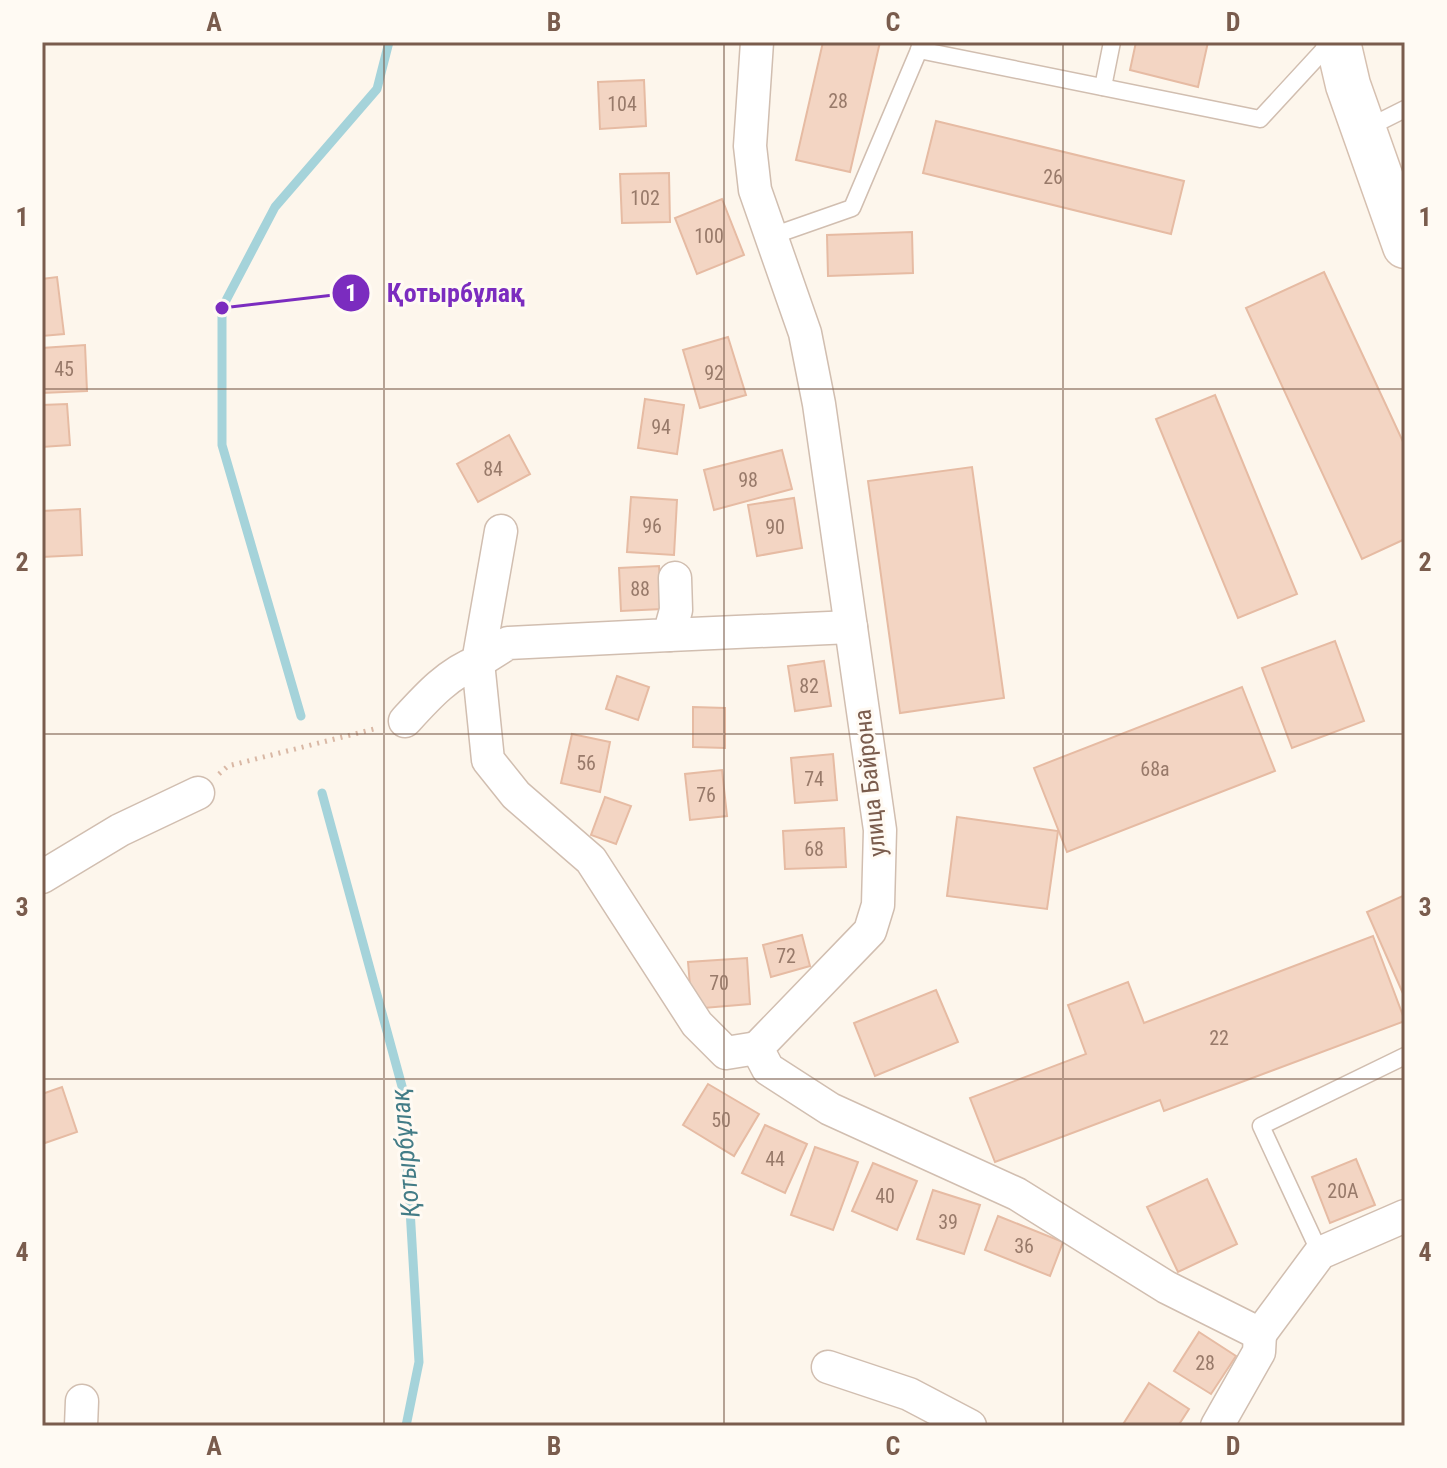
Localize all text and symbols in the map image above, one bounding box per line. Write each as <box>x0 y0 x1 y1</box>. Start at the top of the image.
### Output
text: A <box>206 7 222 37</box>
text: B <box>547 7 561 37</box>
text: C <box>886 7 901 37</box>
text: D <box>1226 7 1240 37</box>
house number: 28 <box>828 89 848 113</box>
house number: 104 <box>607 92 637 116</box>
house number: 26 <box>1043 165 1063 189</box>
house number: 102 <box>630 186 660 210</box>
text: 1 <box>15 202 29 232</box>
text: 1 <box>1418 202 1432 232</box>
house number: 100 <box>694 224 724 248</box>
callout: Қотырбұлақ <box>331 268 541 318</box>
text: Қотырбұлақ <box>387 278 525 308</box>
text: 1 <box>345 279 357 307</box>
house number: 45 <box>54 357 74 381</box>
house number: 92 <box>704 361 724 385</box>
house number: 94 <box>651 415 671 439</box>
house number: 84 <box>483 457 503 481</box>
house number: 98 <box>738 468 758 492</box>
house number: 96 <box>642 514 662 538</box>
house number: 90 <box>765 515 785 539</box>
text: 2 <box>15 547 29 577</box>
text: 2 <box>1418 547 1432 577</box>
house number: 88 <box>630 577 650 601</box>
house number: 82 <box>799 674 819 698</box>
street label: улица Байрона <box>848 708 892 858</box>
house number: 56 <box>576 751 596 775</box>
house number: 68а <box>1140 757 1170 781</box>
house number: 74 <box>804 767 824 791</box>
house number: 76 <box>696 783 716 807</box>
house number: 68 <box>804 837 824 861</box>
text: 3 <box>15 892 29 922</box>
text: 3 <box>1418 892 1432 922</box>
house number: 72 <box>776 944 796 968</box>
house number: 70 <box>709 971 729 995</box>
house number: 22 <box>1209 1026 1229 1050</box>
water label: Қотырбұлақ <box>384 1087 426 1219</box>
house number: 50 <box>711 1108 731 1132</box>
house number: 44 <box>765 1147 785 1171</box>
house number: 20А <box>1327 1179 1359 1203</box>
house number: 40 <box>875 1184 895 1208</box>
house number: 39 <box>938 1210 958 1234</box>
house number: 36 <box>1014 1234 1034 1258</box>
text: 4 <box>15 1237 29 1267</box>
text: 4 <box>1418 1237 1432 1267</box>
house number: 28 <box>1195 1351 1215 1375</box>
text: A <box>206 1431 222 1461</box>
text: B <box>547 1431 561 1461</box>
text: C <box>886 1431 901 1461</box>
text: D <box>1226 1431 1240 1461</box>

